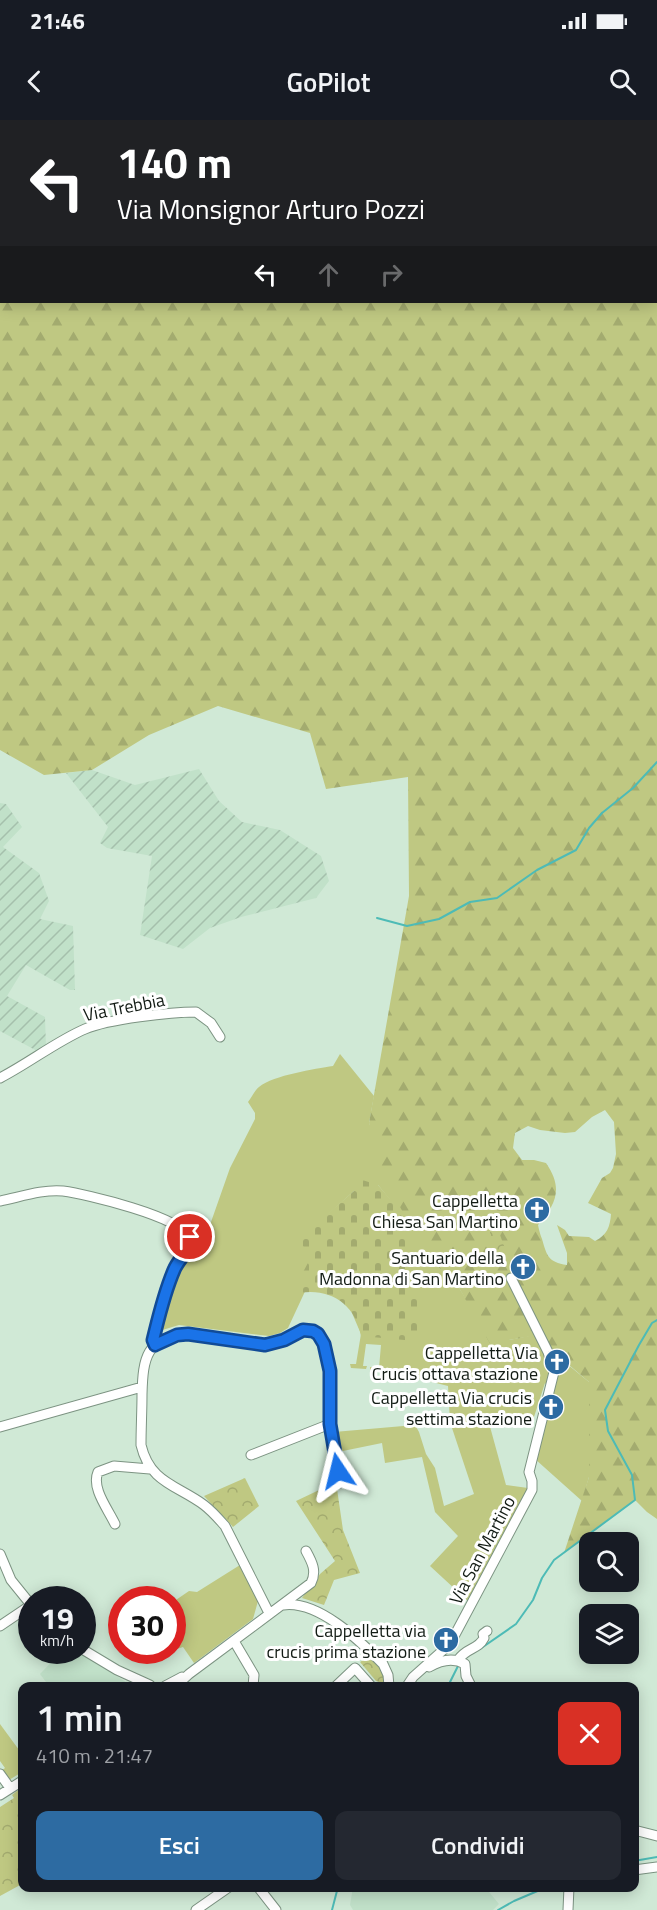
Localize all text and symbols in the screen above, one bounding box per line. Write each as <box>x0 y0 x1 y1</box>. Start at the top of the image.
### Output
text: 21:46 <box>30 4 85 38</box>
text: GoPilot <box>287 61 370 102</box>
icon: back <box>18 65 51 98</box>
icon: search <box>606 65 639 98</box>
text: 140 m <box>117 130 232 194</box>
icon: left <box>18 144 96 222</box>
text: Via Monsignor Arturo Pozzi <box>117 188 425 229</box>
icon: left <box>249 258 282 291</box>
icon: ahead <box>312 258 345 291</box>
icon: right <box>375 258 408 291</box>
street label: Via Trebbia <box>81 986 167 1028</box>
place label: Cappelletta Chiesa San Martino <box>372 1187 518 1235</box>
church icon: Cappelletta Chiesa San Martino <box>522 1195 552 1225</box>
pin <box>164 1211 215 1262</box>
icon: arrive <box>173 1220 206 1253</box>
place label: Santuario della Madonna di San Martino <box>319 1244 504 1292</box>
church icon: Santuario della Madonna di San Martino <box>508 1252 538 1282</box>
place label: Cappelletta Via Crucis ottava stazione <box>372 1339 538 1387</box>
church icon: Cappelletta Via Crucis ottava stazione <box>542 1347 572 1377</box>
place label: Cappelletta Via crucis settima stazione <box>371 1384 532 1432</box>
church icon: Cappelletta Via crucis settima stazione <box>536 1392 566 1422</box>
position arrow <box>306 1439 370 1503</box>
street label: Via San Martino <box>442 1491 522 1609</box>
map controls <box>579 1532 639 1664</box>
button: search <box>579 1532 639 1592</box>
speed limit sign: 30 <box>108 1586 186 1664</box>
text: 19 <box>40 1595 74 1641</box>
button: layers <box>579 1604 639 1664</box>
place label: Cappelletta via crucis prima stazione <box>266 1617 426 1665</box>
church icon: Cappelletta via crucis prima stazione <box>431 1625 461 1655</box>
text: km/h <box>40 1629 74 1652</box>
text: 1 min <box>36 1690 123 1745</box>
button: close <box>558 1702 621 1765</box>
text: 410 m · 21:47 <box>36 1740 153 1771</box>
button: Esci <box>36 1811 323 1880</box>
button: Condividi <box>335 1811 621 1880</box>

